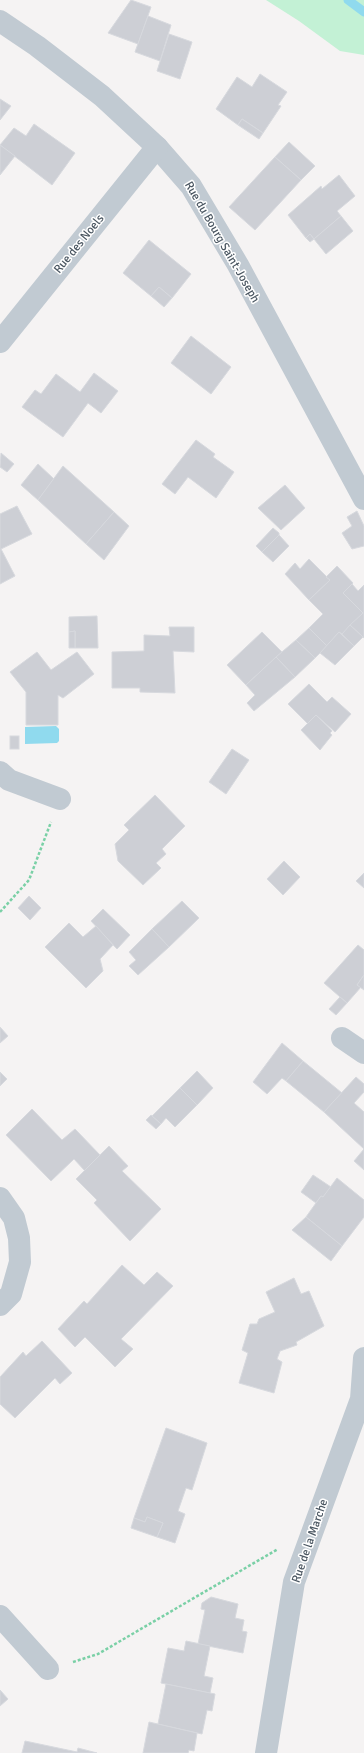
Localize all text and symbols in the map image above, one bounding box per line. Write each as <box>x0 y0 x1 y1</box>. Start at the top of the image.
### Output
street label: Rue du Bourg Saint-Joseph <box>181 179 263 305</box>
street label: Rue des Noels <box>51 211 107 277</box>
street label: Rue de la Marche <box>289 1497 331 1585</box>

